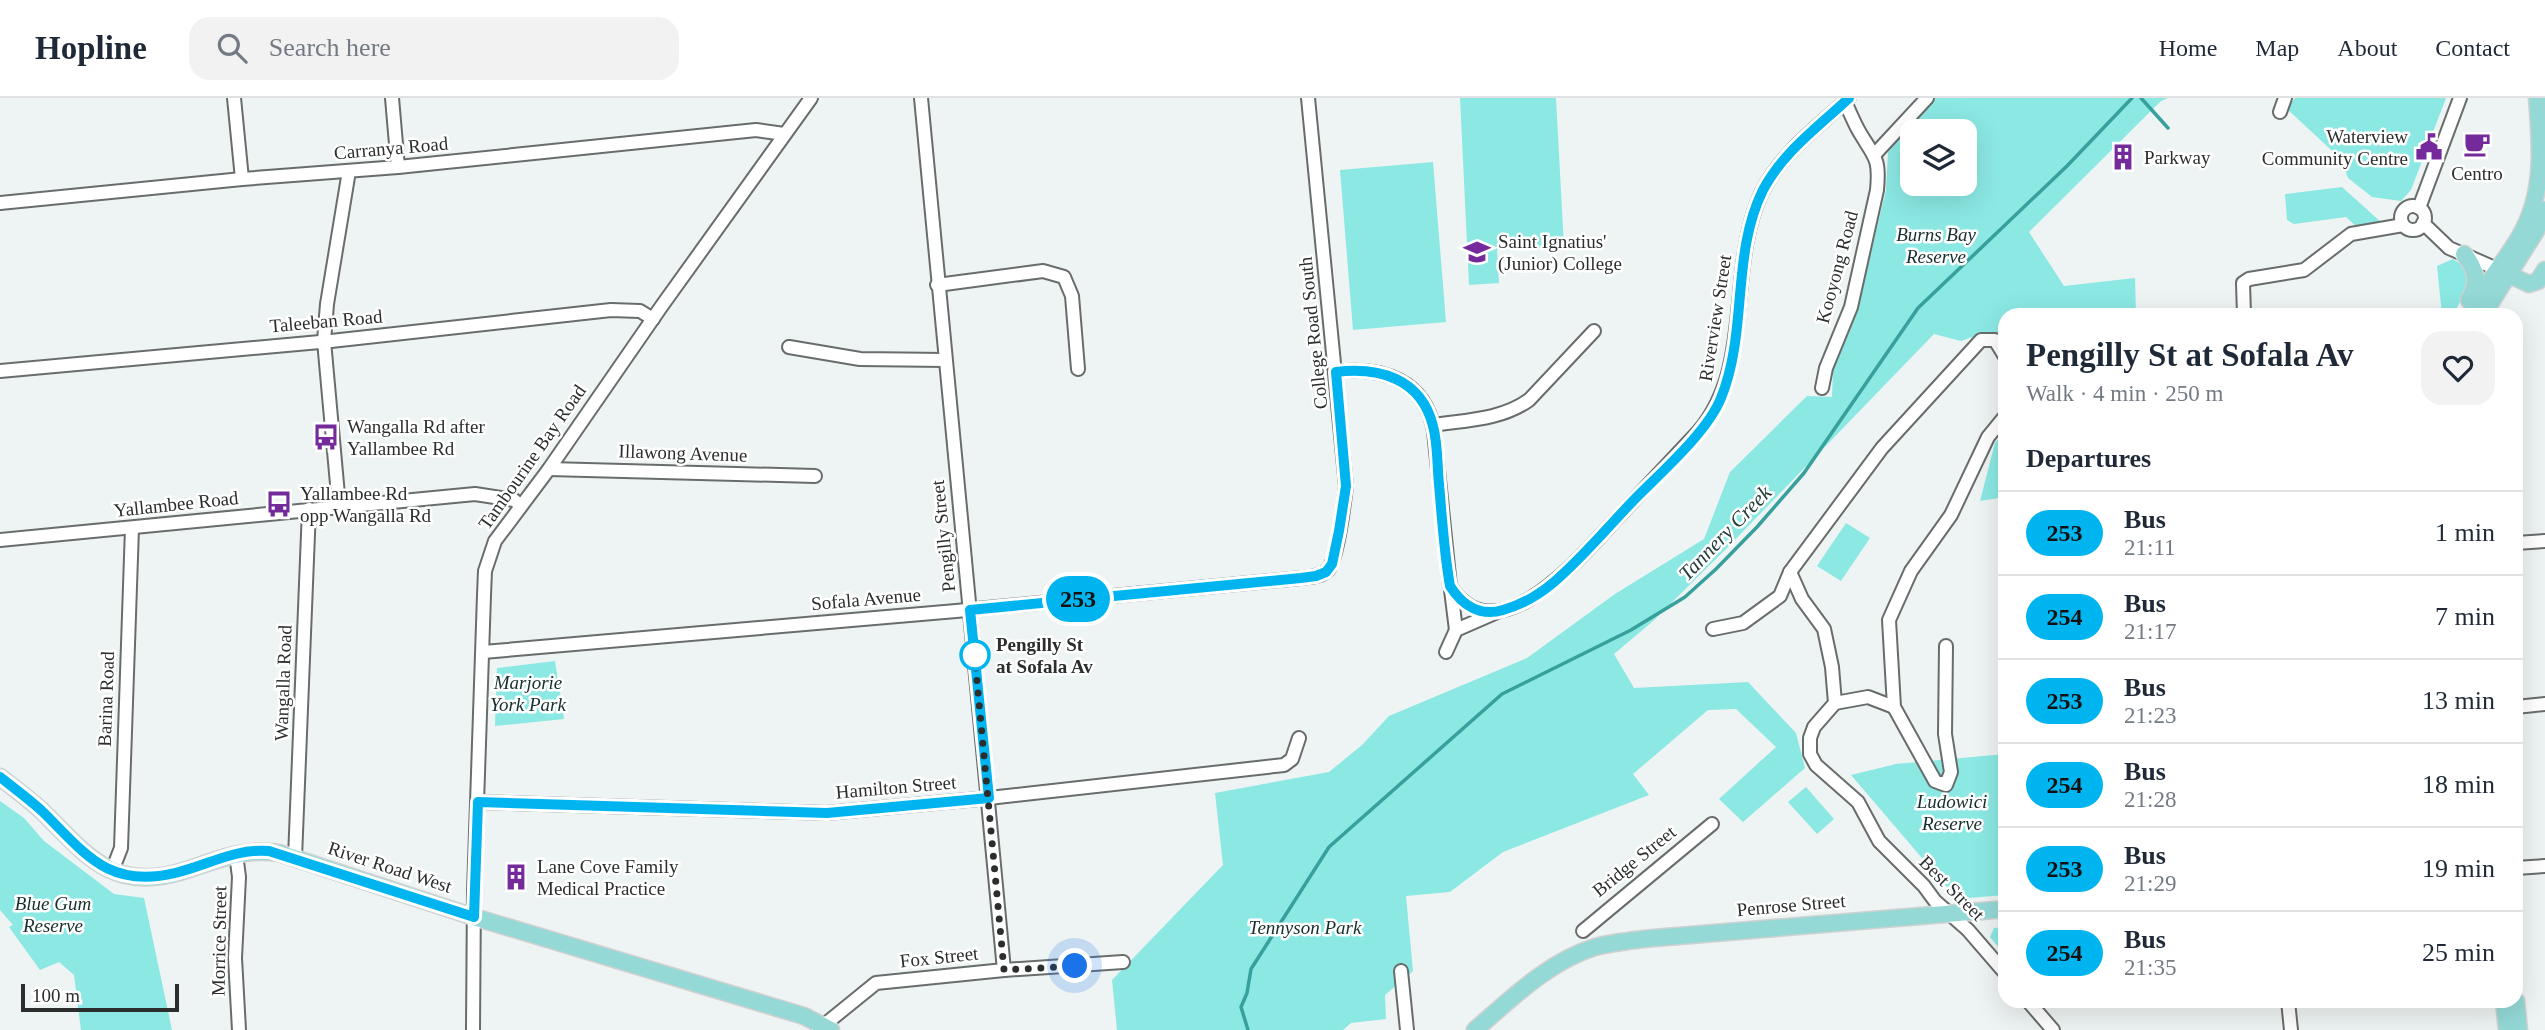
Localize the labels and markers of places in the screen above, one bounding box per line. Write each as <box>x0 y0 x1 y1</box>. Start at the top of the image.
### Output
place label: Waterview Community Centre <box>2262 126 2408 169</box>
cafe icon: Centro <box>2462 129 2492 159</box>
public building icon: Waterview Community Centre <box>2414 132 2444 162</box>
building icon: Parkway <box>2108 142 2138 172</box>
place label: Parkway <box>2144 147 2211 168</box>
place label: Centro <box>2451 163 2503 184</box>
place label: Saint Ignatius' (Junior) College <box>1498 231 1622 275</box>
school or university icon: Saint Ignatius' (Junior) College <box>1462 237 1492 267</box>
place label: Wangalla Rd after Yallambee Rd <box>347 416 485 459</box>
bus stop icon: Wangalla Rd after Yallambee Rd <box>311 422 341 452</box>
place label: Yallambee Rd opp Wangalla Rd <box>300 483 432 526</box>
bus stop icon: Yallambee Rd opp Wangalla Rd <box>264 489 294 519</box>
place label: Pengilly St at Sofala Av <box>996 634 1093 677</box>
marker: Pengilly St at Sofala Av <box>960 640 990 670</box>
place label: Lane Cove Family Medical Practice <box>537 856 679 899</box>
building icon: Lane Cove Family Medical Practice <box>501 862 531 892</box>

